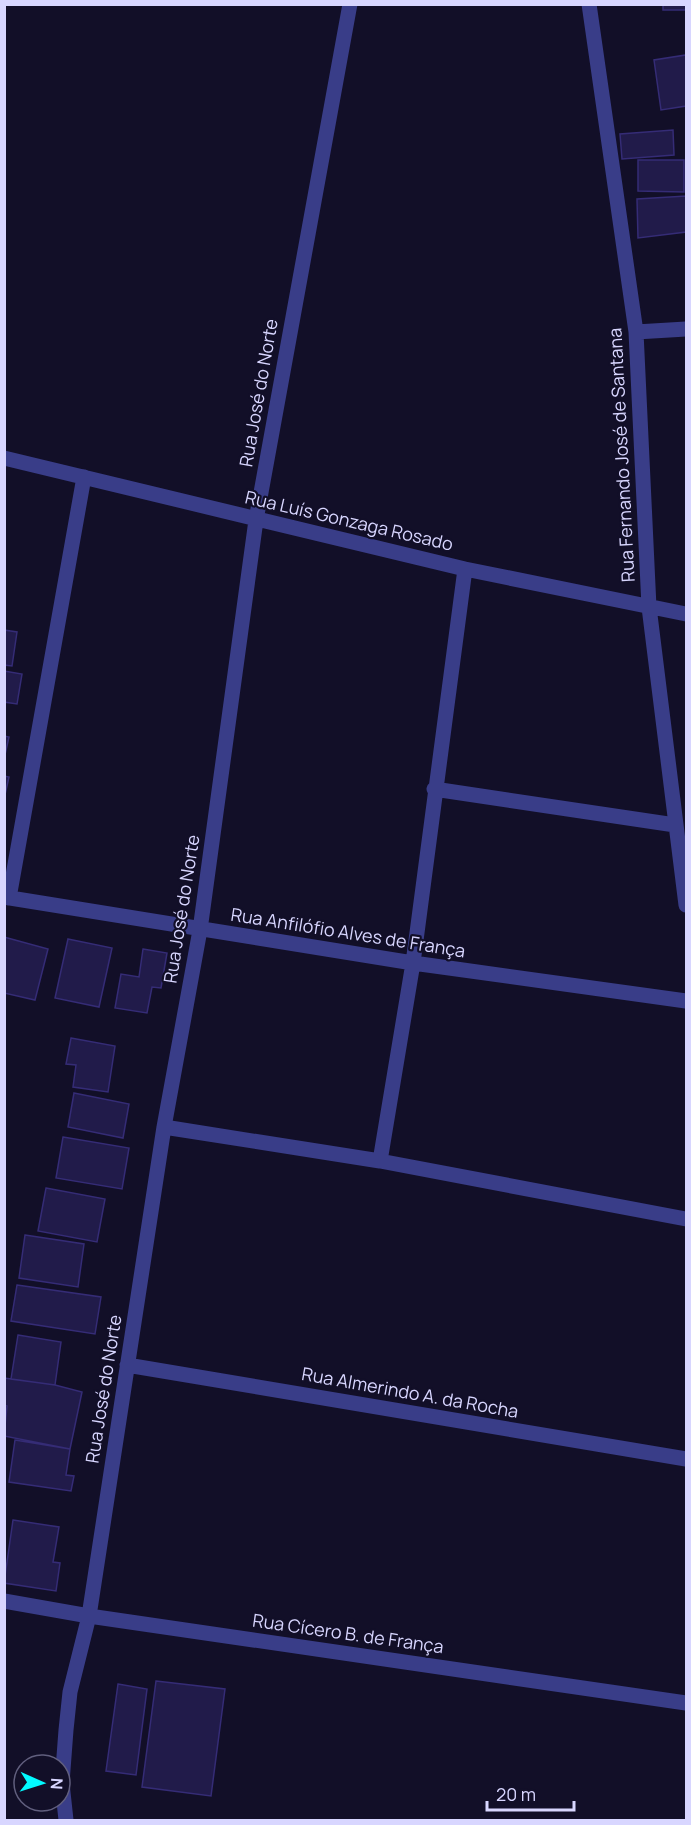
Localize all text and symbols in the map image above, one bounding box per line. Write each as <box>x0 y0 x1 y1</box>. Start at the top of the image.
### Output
street label: Rua José do Norte <box>233 317 283 469</box>
street label: Rua Fernando José de Santana <box>602 327 640 583</box>
street label: Rua Luís Gonzaga Rosado <box>243 484 456 556</box>
street label: Rua José do Norte <box>157 833 205 985</box>
street label: Rua Anfilófio Alves de França <box>229 902 467 962</box>
street label: Rua José do Norte <box>79 1313 127 1465</box>
street label: Rua Almerindo A. da Rocha <box>300 1361 520 1423</box>
street label: Rua Cícero B. de França <box>251 1608 445 1658</box>
north arrow <box>12 1753 72 1813</box>
scale bar <box>487 1774 574 1812</box>
text: N <box>46 1777 68 1790</box>
text: 20 m <box>496 1782 536 1806</box>

